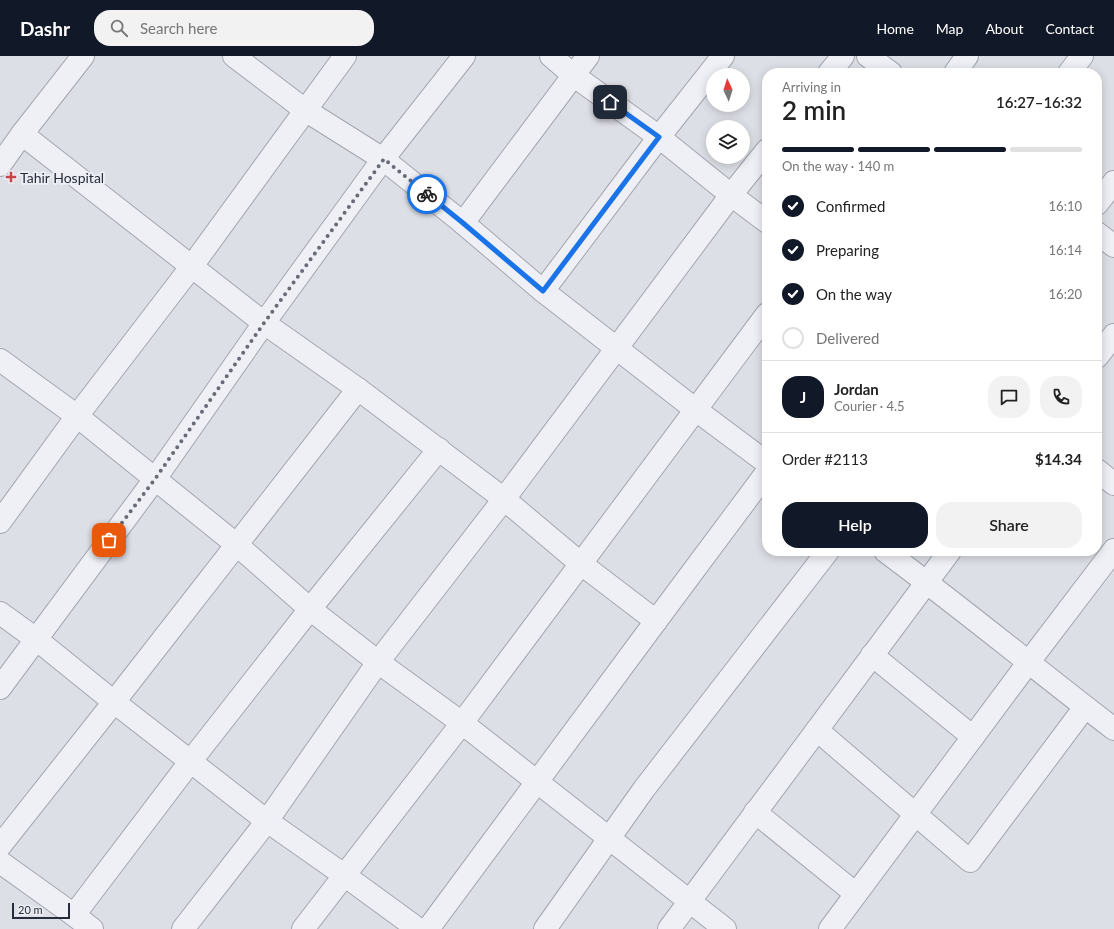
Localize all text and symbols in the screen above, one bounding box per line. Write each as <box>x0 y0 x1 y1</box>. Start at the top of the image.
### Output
search box <box>94 10 374 46</box>
text: Dashr <box>20 17 70 40</box>
icon: search <box>108 17 130 39</box>
text: Search here <box>140 19 217 37</box>
text: Home <box>876 20 914 37</box>
text: Map <box>936 20 963 37</box>
text: About <box>985 20 1023 37</box>
text: Contact <box>1045 20 1094 37</box>
north arrow <box>706 68 750 112</box>
map controls <box>706 68 750 164</box>
text: Arriving in <box>782 79 841 95</box>
pin <box>593 85 627 119</box>
icon: home <box>599 91 621 113</box>
text: 16:27–16:32 <box>996 93 1082 111</box>
text: 2 min <box>782 94 846 126</box>
button: layers <box>706 120 750 164</box>
text: On the way · 140 m <box>782 158 894 174</box>
place label: Tahir Hospital <box>20 169 104 186</box>
marker: Tahir Hospital <box>5 171 17 183</box>
courier <box>407 174 447 214</box>
icon: bike <box>416 183 438 205</box>
icon: check <box>782 195 804 217</box>
text: Confirmed <box>816 197 885 215</box>
text: 16:10 <box>1049 198 1082 214</box>
icon: check <box>782 239 804 261</box>
text: Preparing <box>816 241 879 259</box>
text: 16:14 <box>1049 242 1082 258</box>
icon: check <box>782 283 804 305</box>
text: On the way <box>816 285 892 303</box>
text: 16:20 <box>1049 286 1082 302</box>
text: Delivered <box>816 329 879 347</box>
button: chat <box>988 376 1030 418</box>
button: phone <box>1040 376 1082 418</box>
text: Jordan <box>834 380 879 398</box>
text: J <box>800 388 806 406</box>
text: Courier · 4.5 <box>834 398 905 414</box>
text: Order #2113 <box>782 450 868 468</box>
text: $14.34 <box>1035 450 1082 468</box>
button: Help <box>782 502 928 548</box>
button: Share <box>936 502 1082 548</box>
pin <box>92 523 126 557</box>
icon: bag <box>98 529 120 551</box>
scale bar <box>12 901 70 920</box>
text: 20 m <box>18 903 43 916</box>

